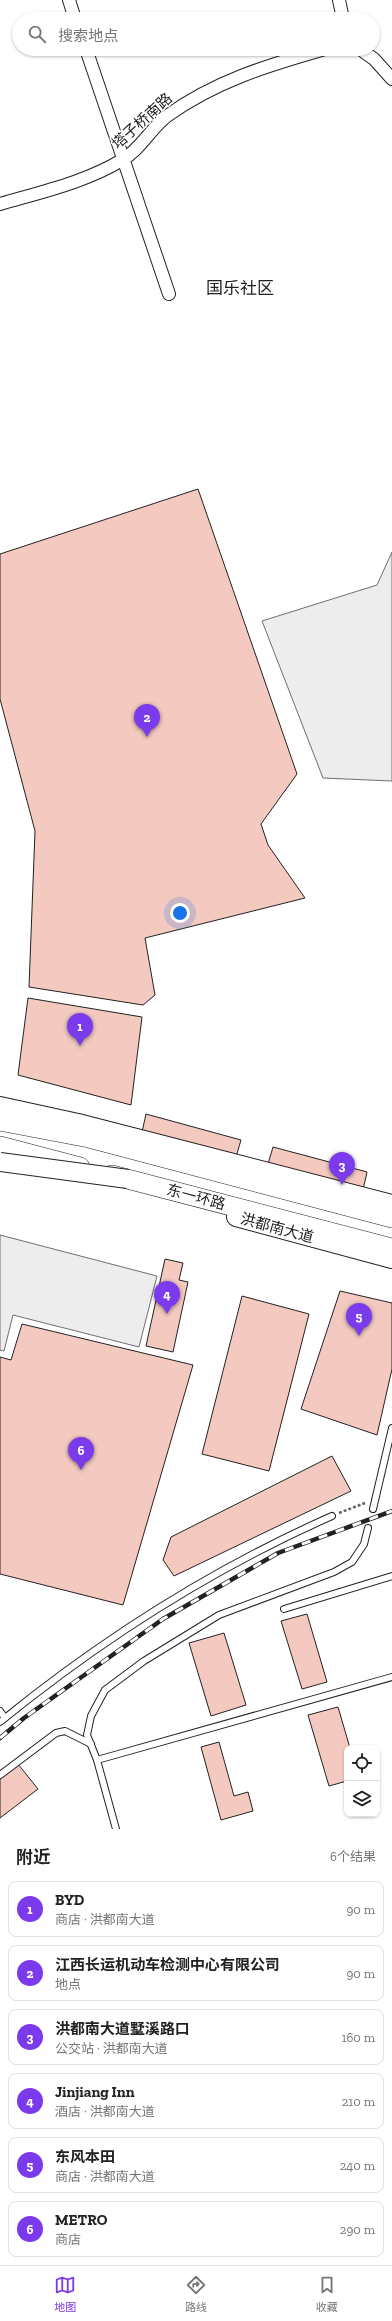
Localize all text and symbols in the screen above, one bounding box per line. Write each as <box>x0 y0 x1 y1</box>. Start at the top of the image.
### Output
search box <box>12 12 380 56</box>
icon: search <box>26 23 48 45</box>
text: 搜索地点 <box>58 27 118 45</box>
street label: 塔子桥南路 <box>108 89 176 153</box>
district label: 国乐社区 <box>206 278 274 298</box>
pin: 2 <box>134 704 160 737</box>
your location <box>170 903 190 923</box>
pin: 1 <box>67 1013 93 1046</box>
pin: 3 <box>329 1152 355 1185</box>
street label: 东一环路 <box>165 1181 227 1213</box>
street label: 洪都南大道 <box>238 1210 316 1246</box>
pin: 4 <box>154 1281 180 1314</box>
pin: 5 <box>346 1303 372 1336</box>
pin: 6 <box>68 1437 94 1470</box>
map controls <box>344 1745 380 1817</box>
button: locate <box>344 1745 380 1781</box>
button: layers <box>344 1781 380 1817</box>
text: 附近 <box>16 1847 50 1867</box>
text: 6个结果 <box>330 1849 376 1864</box>
text: BYD <box>55 1891 84 1909</box>
text: 1 <box>27 1902 33 1917</box>
text: 90 m <box>346 1902 375 1917</box>
text: 商店 · 洪都南大道 <box>55 1912 155 1927</box>
text: 江西长运机动车检测中心有限公司 <box>55 1956 280 1974</box>
text: 2 <box>27 1966 33 1981</box>
text: 90 m <box>346 1966 375 1981</box>
text: 地点 <box>55 1977 81 1992</box>
text: 洪都南大道墅溪路口 <box>55 2020 190 2038</box>
text: 3 <box>27 2030 33 2045</box>
text: 160 m <box>341 2030 375 2045</box>
text: 公交站 · 洪都南大道 <box>55 2041 168 2056</box>
text: Jinjiang Inn <box>55 2083 135 2101</box>
text: 4 <box>26 2094 34 2109</box>
text: 210 m <box>342 2094 375 2109</box>
text: 酒店 · 洪都南大道 <box>55 2104 155 2119</box>
text: 东风本田 <box>55 2148 115 2166</box>
text: 5 <box>27 2158 33 2173</box>
text: 240 m <box>340 2158 375 2173</box>
text: 商店 · 洪都南大道 <box>55 2169 155 2184</box>
text: METRO <box>55 2211 107 2229</box>
text: 6 <box>27 2222 33 2237</box>
text: 290 m <box>340 2222 375 2237</box>
text: 商店 <box>55 2232 81 2247</box>
tab: 地图 <box>54 2274 76 2314</box>
tab: 路线 <box>185 2274 207 2314</box>
tab: 收藏 <box>316 2274 338 2314</box>

